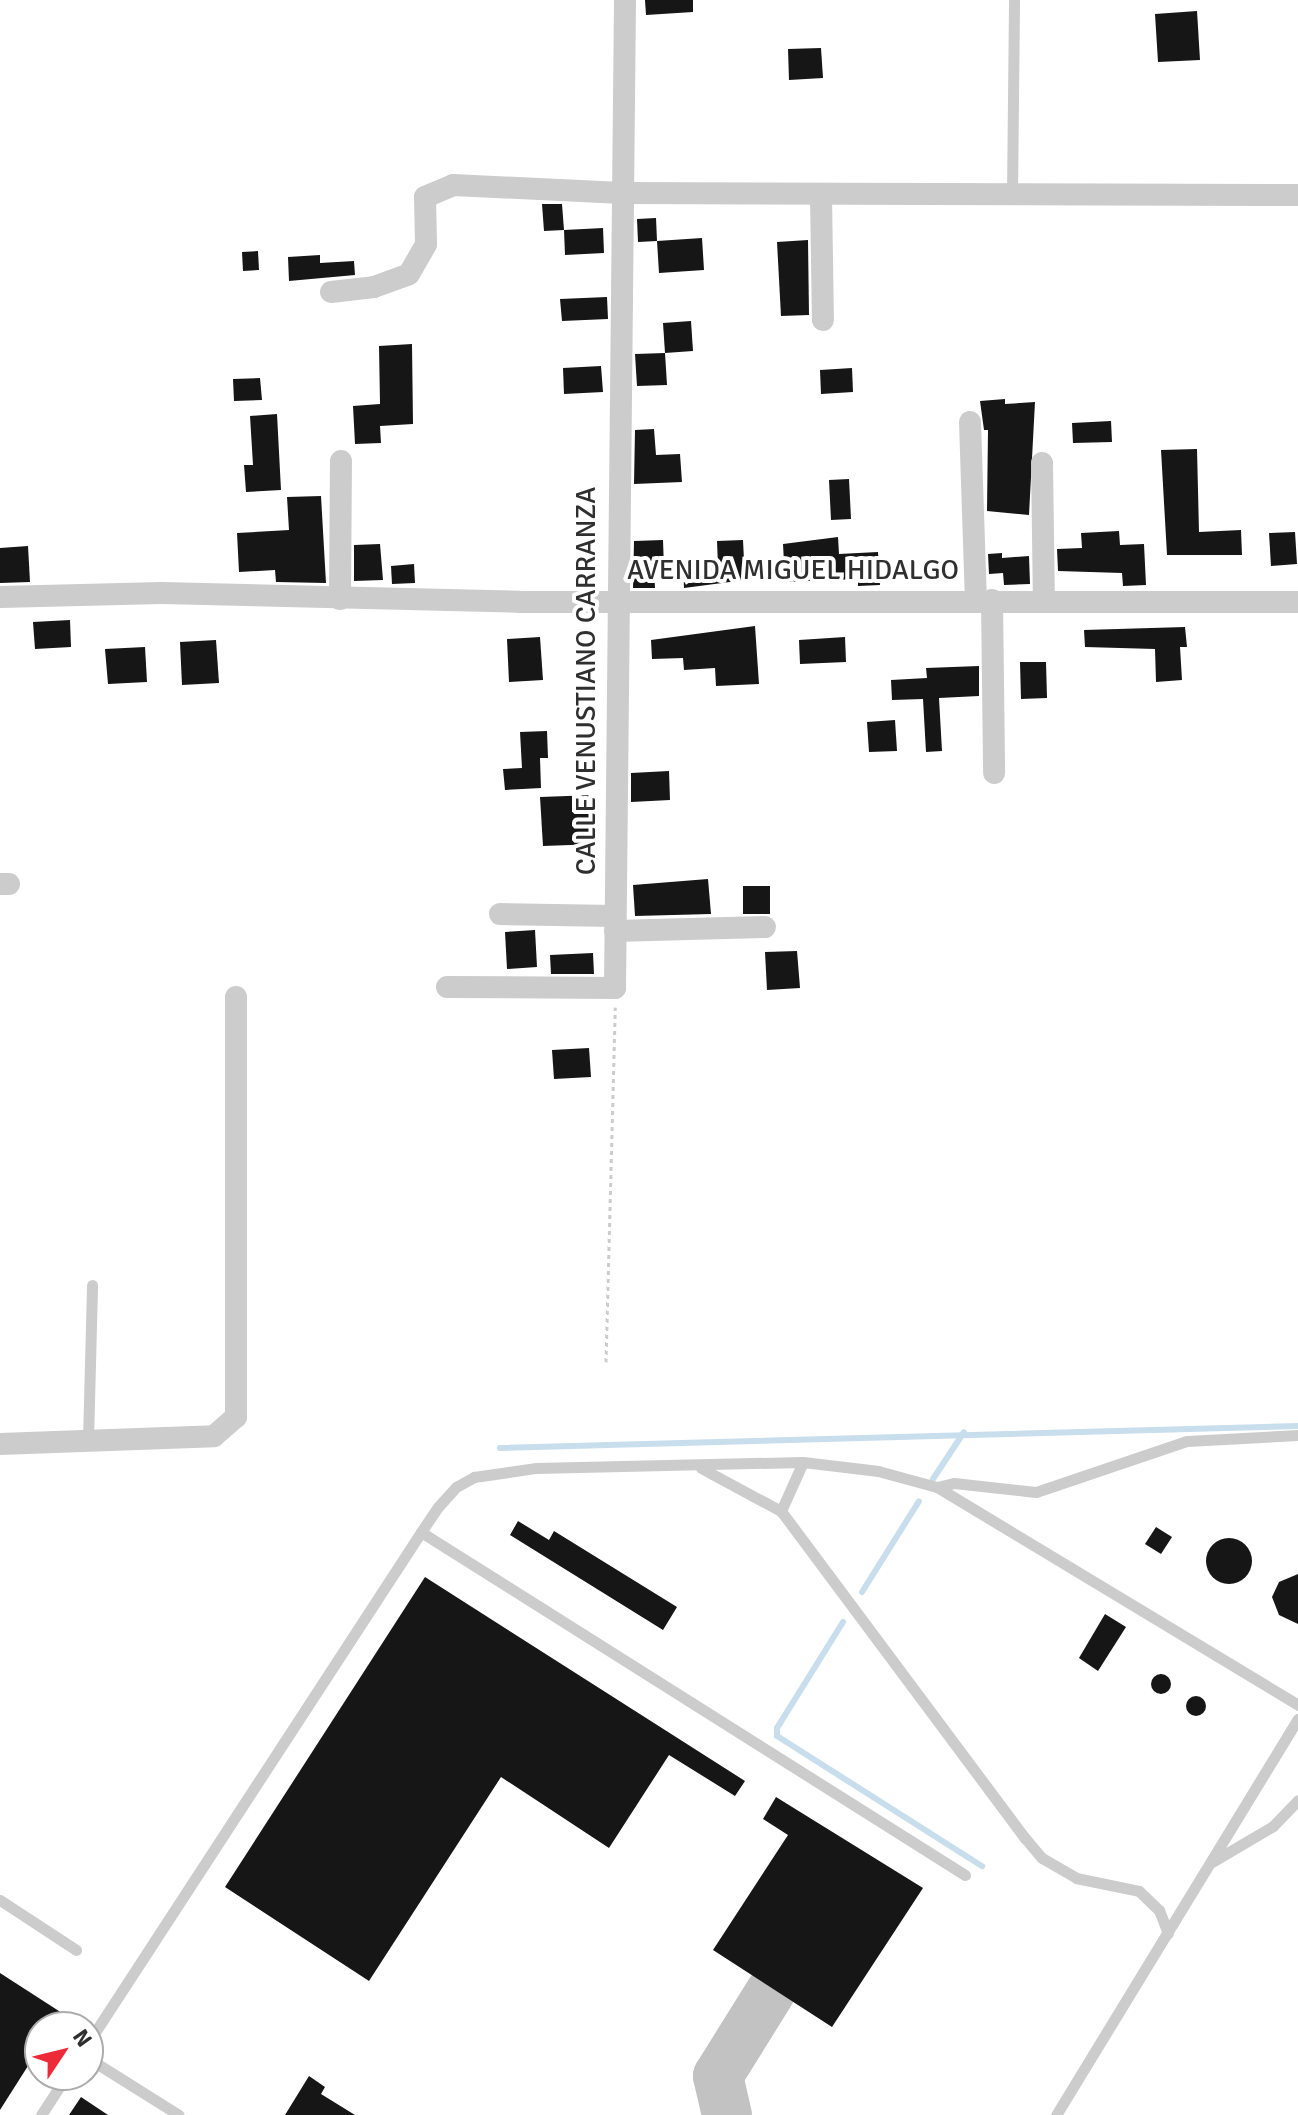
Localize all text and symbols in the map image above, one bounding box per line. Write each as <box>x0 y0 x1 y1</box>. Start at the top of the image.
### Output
street label: CALLE VENUSTIANO CARRANZA <box>569 487 603 875</box>
street label: AVENIDA MIGUEL HIDALGO <box>627 553 959 587</box>
north arrow <box>24 2011 104 2091</box>
text: N <box>67 2024 98 2052</box>

